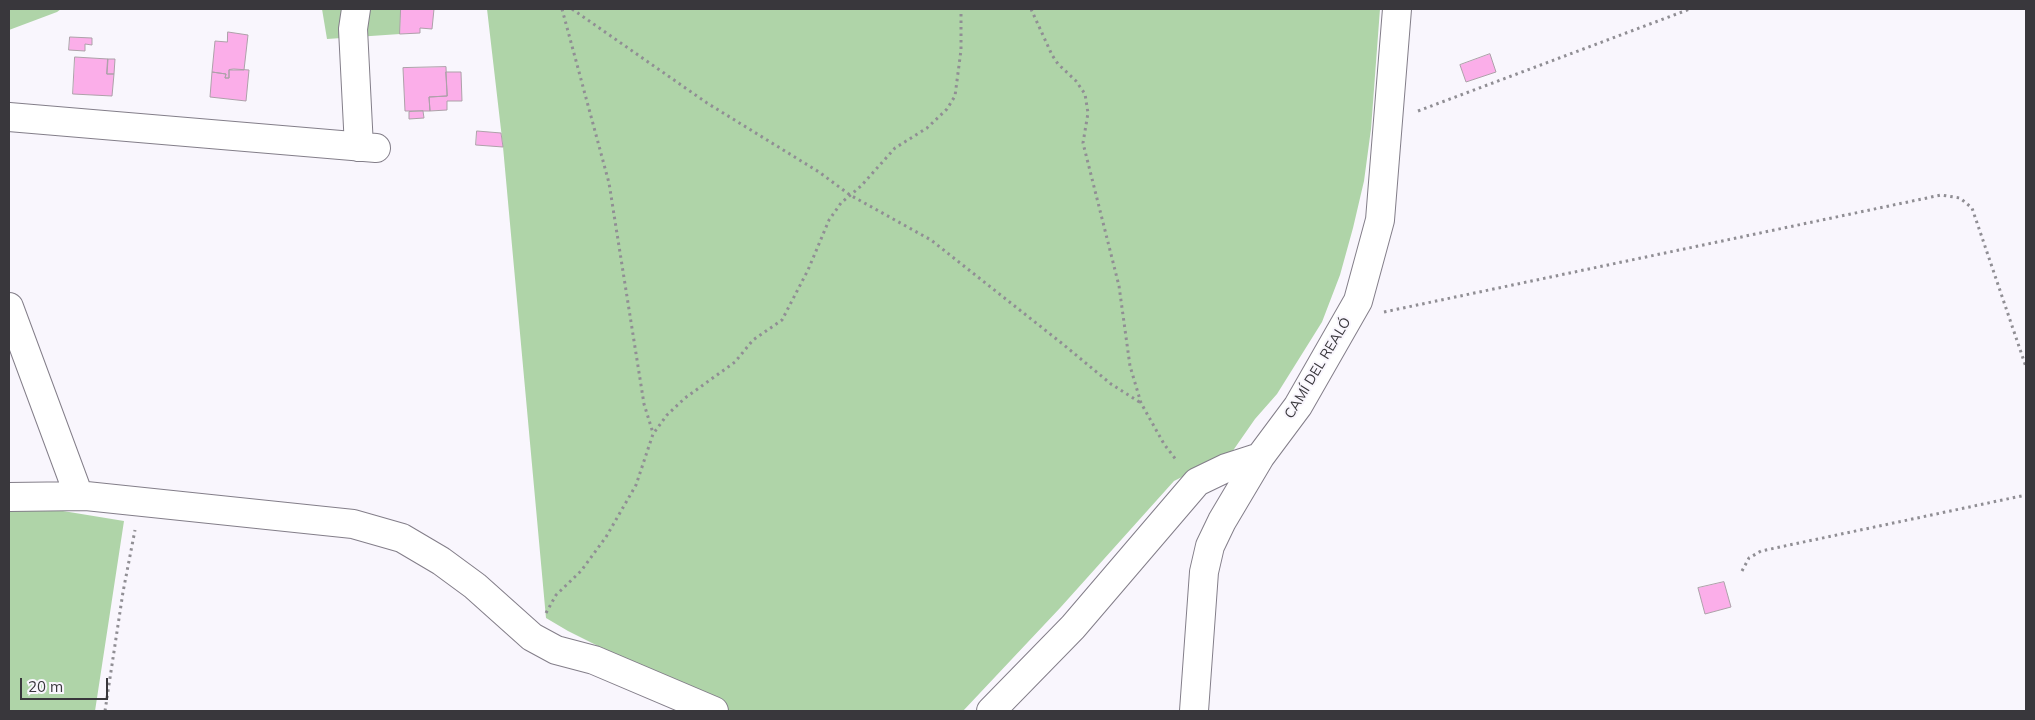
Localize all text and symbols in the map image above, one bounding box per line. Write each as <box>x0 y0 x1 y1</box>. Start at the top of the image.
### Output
street label: CAMÍ DEL REALÓ <box>1281 314 1355 422</box>
scale bar <box>22 668 110 700</box>
text: 20 m <box>28 677 63 696</box>

